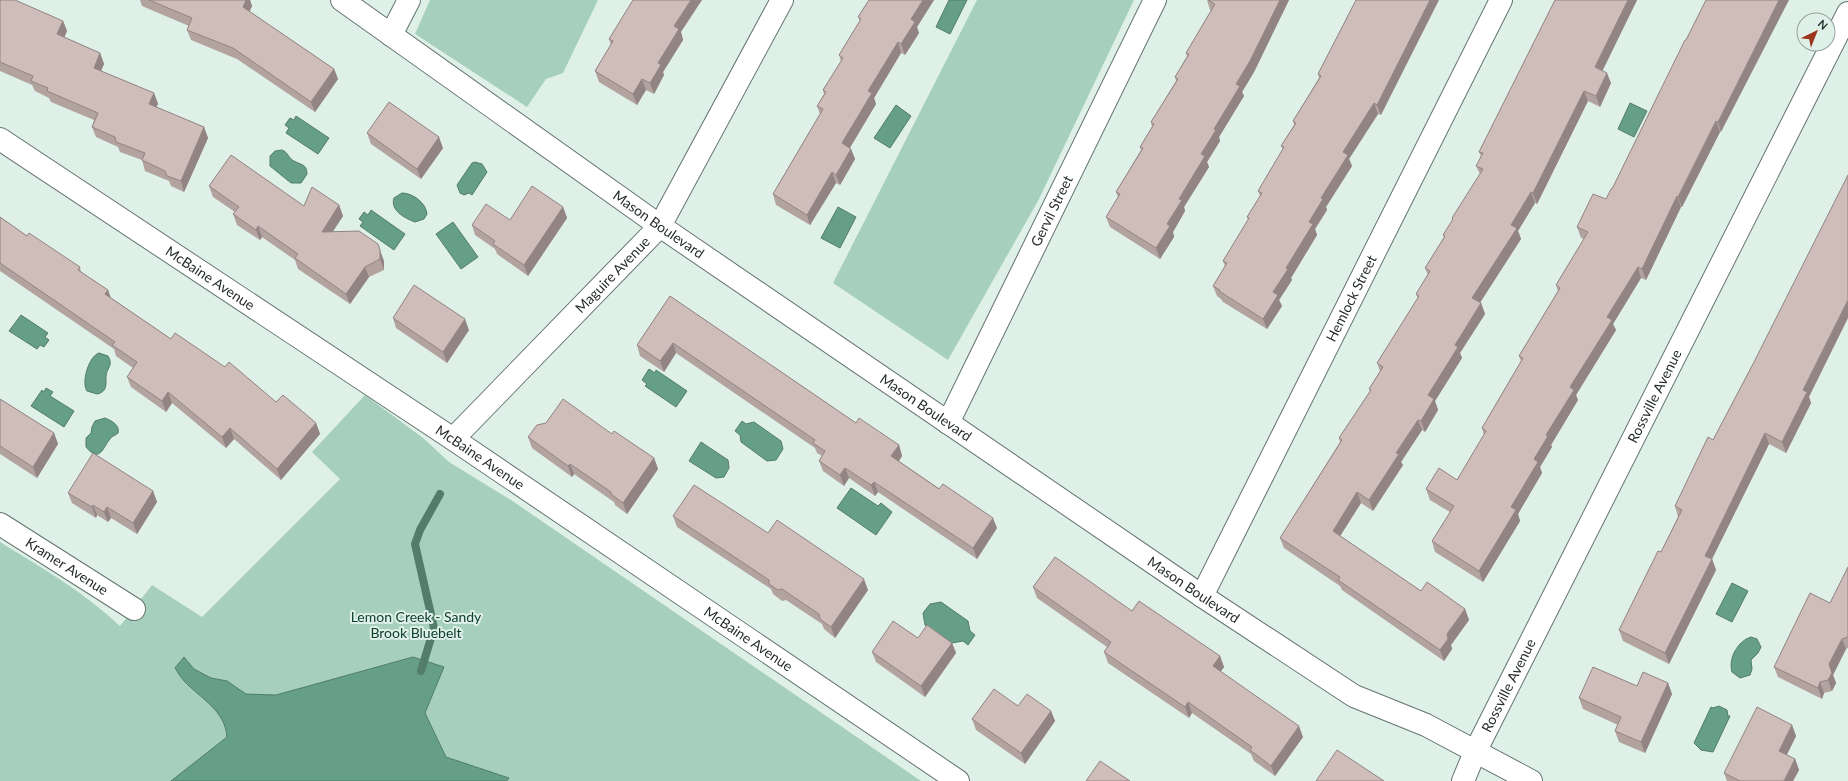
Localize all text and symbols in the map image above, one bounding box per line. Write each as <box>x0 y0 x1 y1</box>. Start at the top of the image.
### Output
north arrow <box>1796 12 1836 52</box>
text: N <box>1816 17 1831 32</box>
street label: Gervil Street <box>1027 172 1076 249</box>
street label: Mason Boulevard <box>610 186 708 262</box>
street label: Maguire Avenue <box>571 233 653 316</box>
street label: McBaine Avenue <box>163 242 258 313</box>
street label: Hemlock Street <box>1322 252 1380 344</box>
street label: Rossville Avenue <box>1623 346 1685 445</box>
street label: Mason Boulevard <box>877 370 975 444</box>
street label: McBaine Avenue <box>433 421 528 493</box>
street label: Kramer Avenue <box>23 533 111 598</box>
street label: Mason Boulevard <box>1145 552 1243 626</box>
street label: McBaine Avenue <box>701 603 796 675</box>
park label: Lemon Creek - Sandy Brook Bluebelt <box>351 608 482 641</box>
street label: Rossville Avenue <box>1478 636 1539 735</box>

